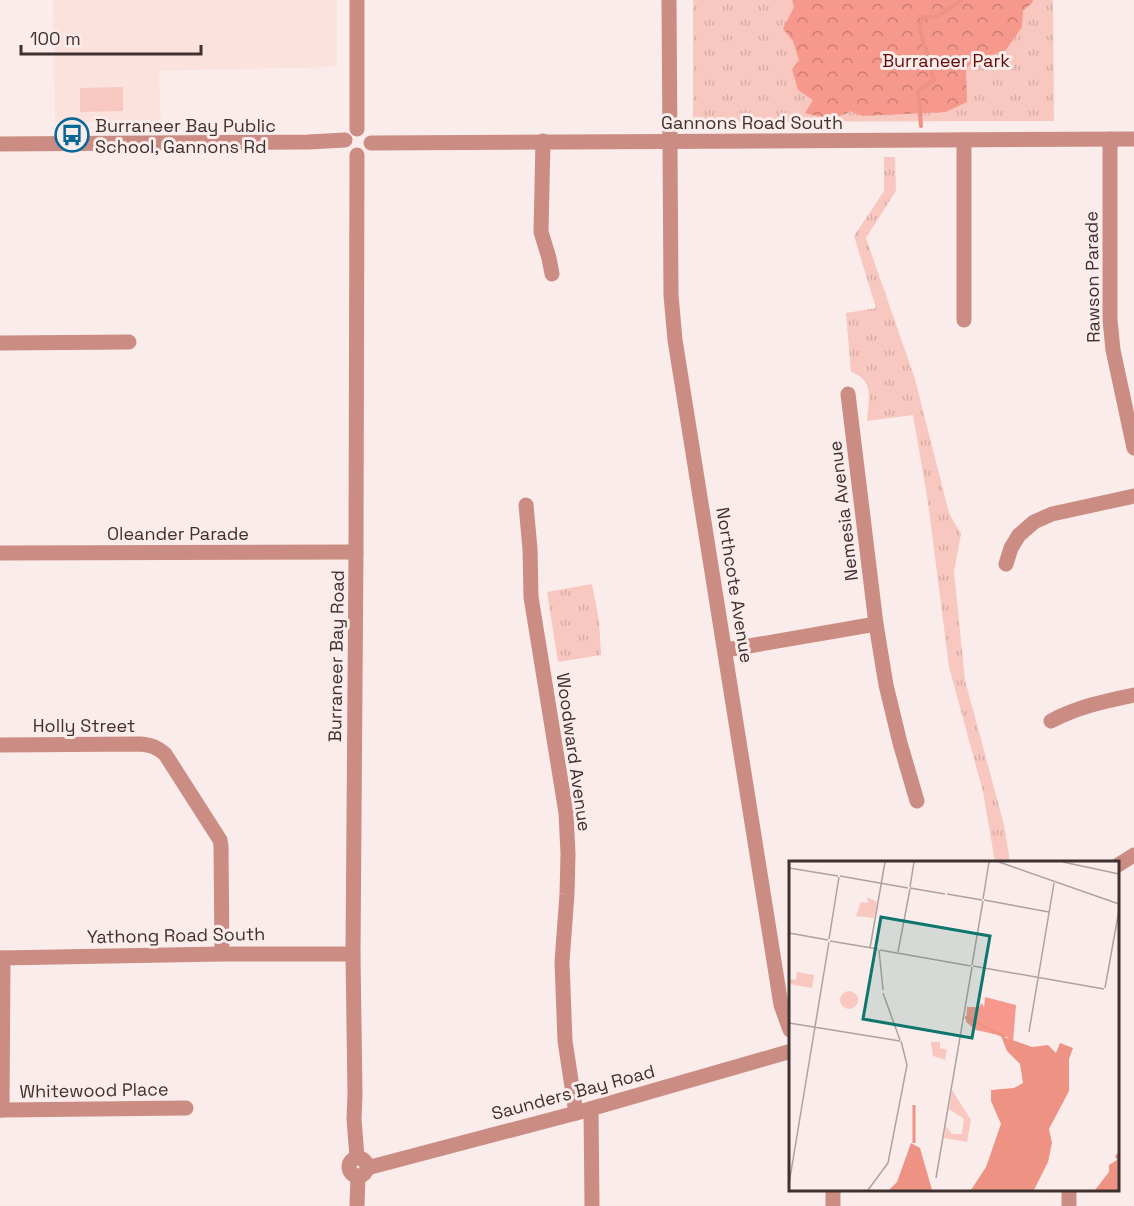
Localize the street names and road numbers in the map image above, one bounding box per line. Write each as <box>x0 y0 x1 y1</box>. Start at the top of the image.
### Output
street label: Gannons Road South <box>661 111 843 134</box>
street label: Rawson Parade <box>1079 211 1105 343</box>
street label: Nemesia Avenue <box>823 440 863 582</box>
street label: Northcote Avenue <box>711 506 759 664</box>
street label: Oleander Parade <box>107 522 249 545</box>
street label: Burraneer Bay Road <box>323 570 349 742</box>
street label: Woodward Avenue <box>551 671 597 833</box>
street label: Holly Street <box>33 714 135 737</box>
street label: Yathong Road South <box>87 922 265 948</box>
street label: Saunders Bay Road <box>489 1059 657 1125</box>
street label: Whitewood Place <box>19 1077 169 1103</box>

